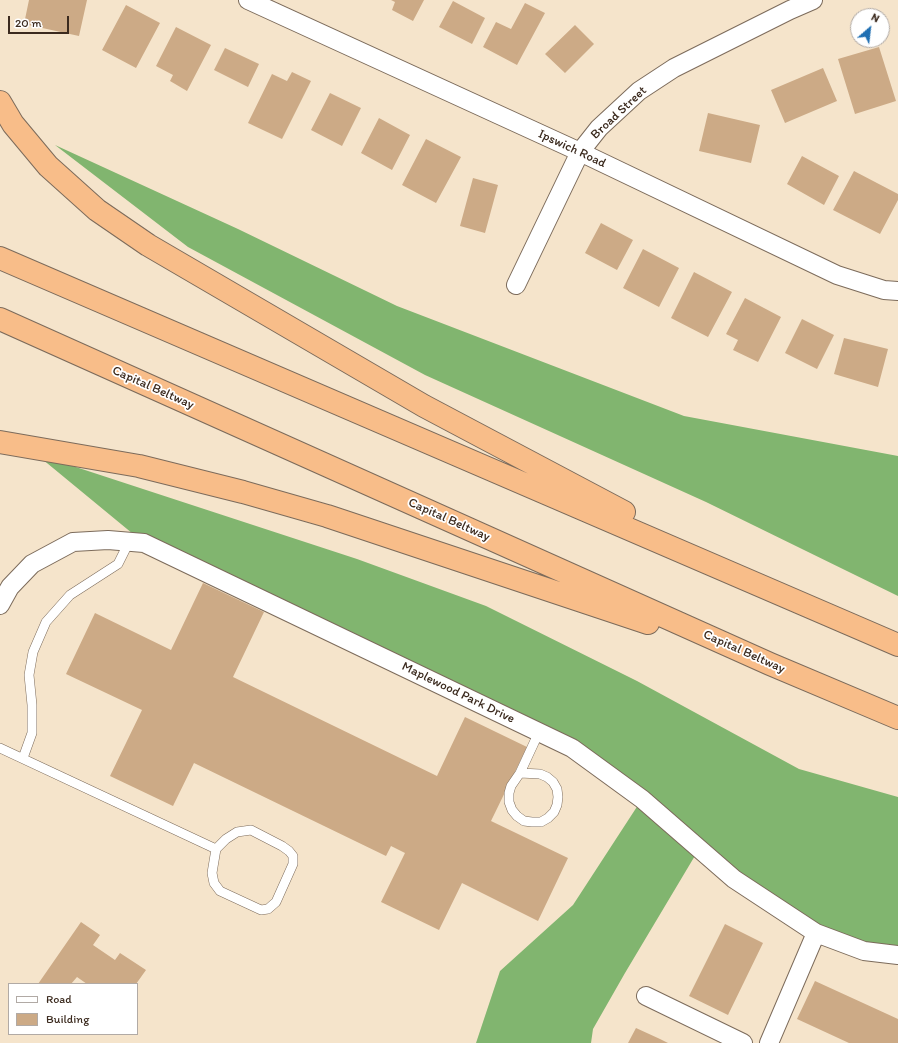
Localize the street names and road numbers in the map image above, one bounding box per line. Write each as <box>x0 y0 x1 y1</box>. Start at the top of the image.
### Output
street label: Broad Street <box>588 83 650 143</box>
street label: Ipswich Road <box>535 126 609 172</box>
street label: Capital Beltway <box>110 363 196 413</box>
street label: Capital Beltway <box>406 495 492 545</box>
street label: Capital Beltway <box>701 627 787 677</box>
street label: Maplewood Park Drive <box>399 659 517 727</box>

